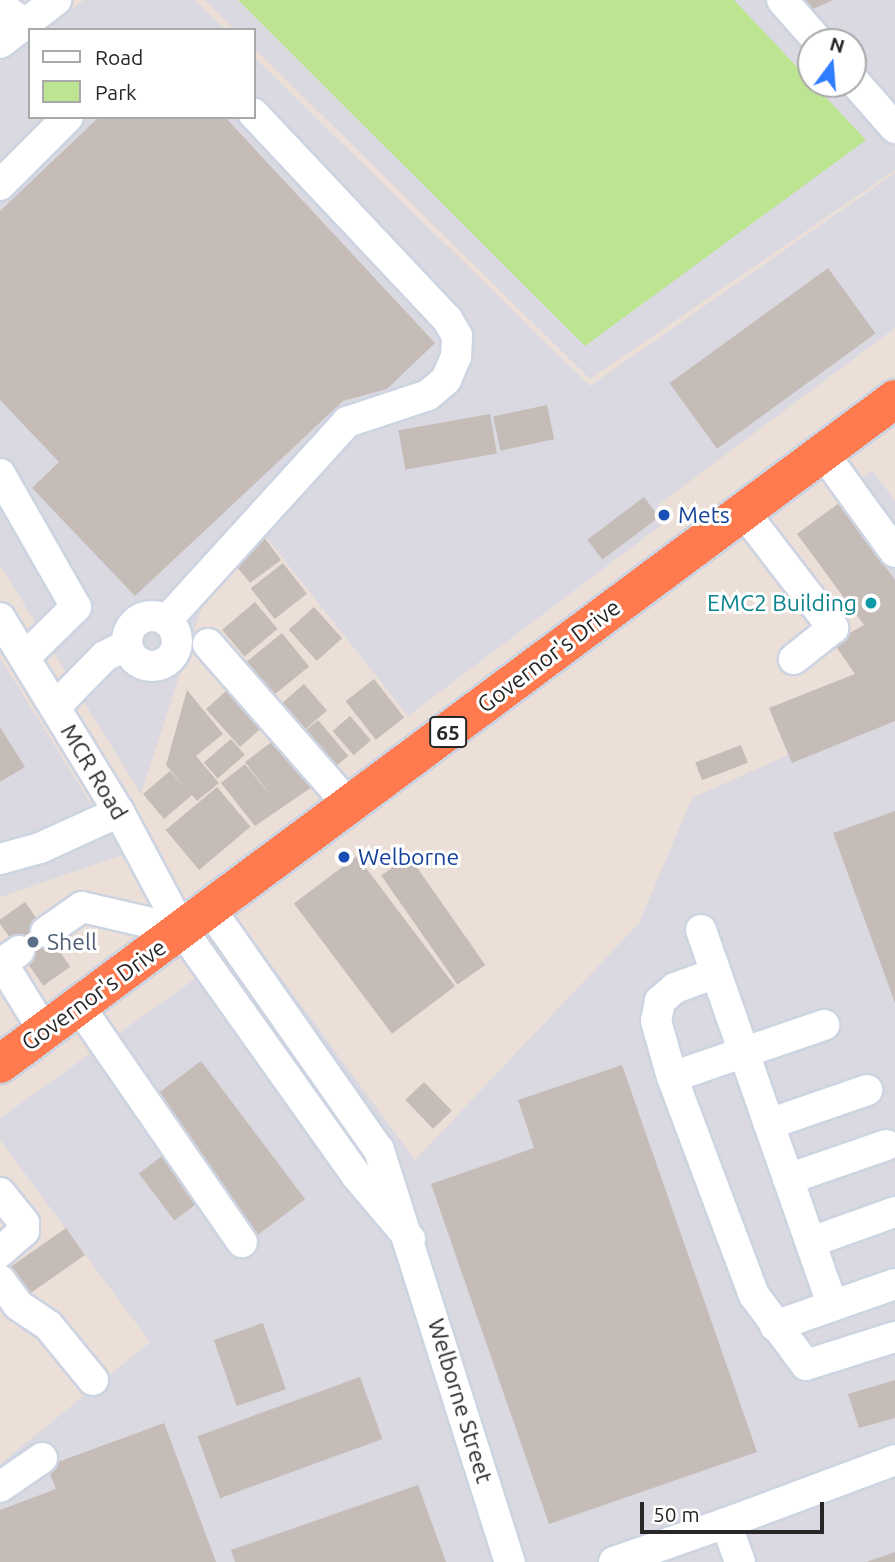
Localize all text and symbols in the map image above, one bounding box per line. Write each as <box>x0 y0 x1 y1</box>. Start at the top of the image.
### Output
legend <box>28 28 256 119</box>
north arrow <box>797 28 867 98</box>
text: N <box>827 32 847 57</box>
text: Road <box>95 45 143 69</box>
text: Park <box>95 80 137 104</box>
place label: Mets <box>678 501 730 529</box>
marker: Mets <box>656 507 672 523</box>
place label: EMC2 Building <box>707 589 857 617</box>
street label: Governor's Drive <box>472 593 626 719</box>
marker: EMC2 Building <box>863 595 879 611</box>
road number: 65 <box>429 714 467 750</box>
street label: MCR Road <box>55 719 133 825</box>
place label: Welborne <box>358 843 459 871</box>
marker: Welborne <box>336 849 352 865</box>
place label: Shell <box>47 928 97 956</box>
street label: Governor's Drive <box>16 933 172 1057</box>
marker: Shell <box>25 934 41 950</box>
street label: Welborne Street <box>422 1315 498 1487</box>
scale bar <box>643 1488 827 1532</box>
text: 50 m <box>653 1502 700 1526</box>

